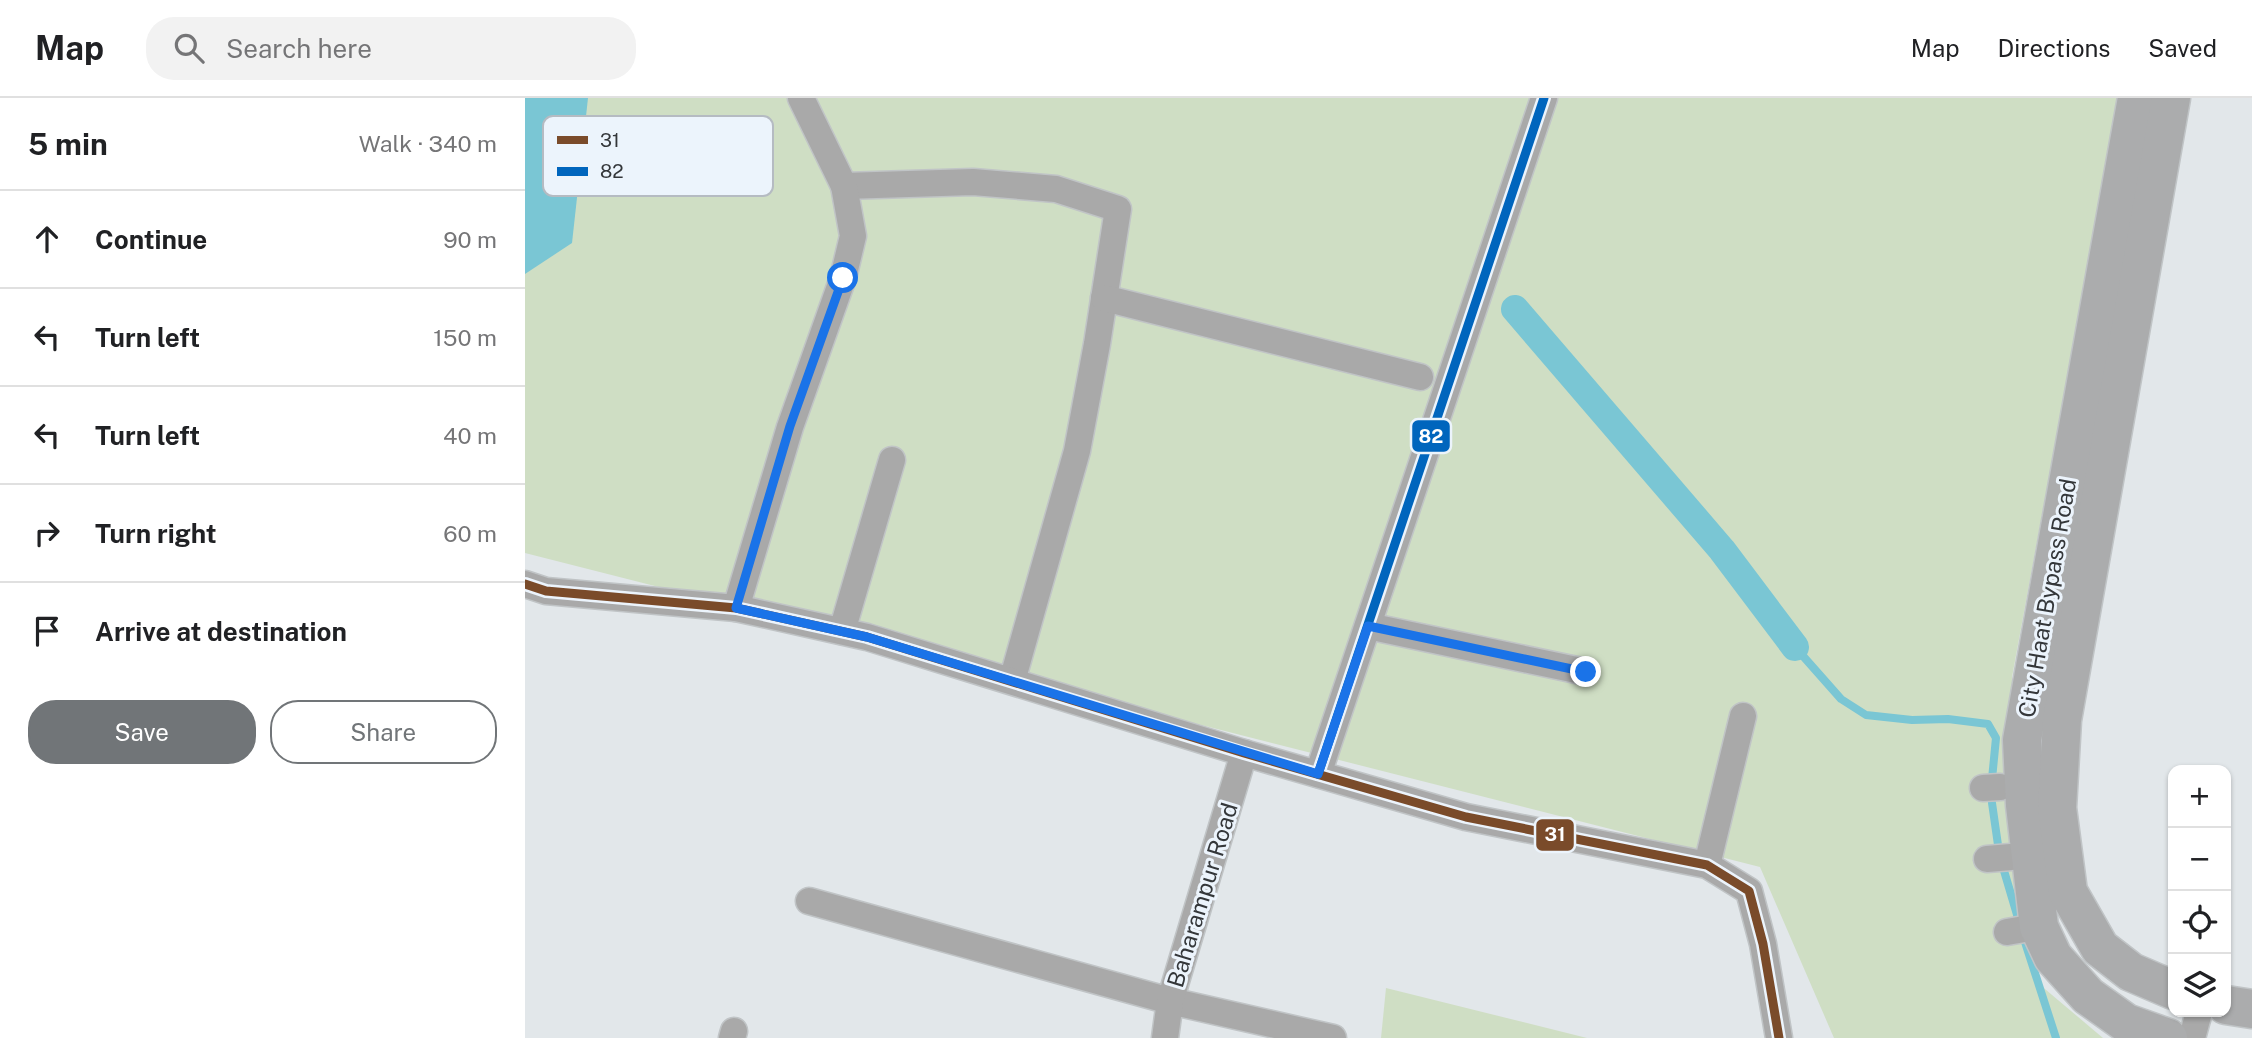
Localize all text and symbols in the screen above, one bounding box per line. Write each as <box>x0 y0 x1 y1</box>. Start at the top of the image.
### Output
search box <box>146 17 636 80</box>
text: Map <box>35 29 104 67</box>
icon: search <box>170 29 208 67</box>
text: Search here <box>226 33 372 64</box>
text: Map <box>1911 34 1960 62</box>
text: Directions <box>1998 34 2110 62</box>
text: Saved <box>2148 34 2217 62</box>
legend <box>543 116 773 196</box>
text: 5 min <box>28 126 108 162</box>
text: 31 <box>600 129 620 151</box>
text: Walk · 340 m <box>359 130 497 157</box>
text: 82 <box>600 160 624 182</box>
icon: ahead <box>28 220 66 258</box>
text: Continue <box>95 224 207 255</box>
text: 90 m <box>443 226 497 253</box>
route start <box>827 262 858 293</box>
icon: left <box>28 318 66 356</box>
text: Turn left <box>95 322 200 353</box>
text: 150 m <box>433 324 497 351</box>
icon: left <box>28 416 66 454</box>
line badge: 82 <box>1411 419 1451 453</box>
text: Turn left <box>95 420 200 451</box>
text: 40 m <box>443 422 497 449</box>
text: 82 <box>1419 425 1443 447</box>
street label: City Haat Bypass Road <box>2013 476 2081 720</box>
icon: right <box>28 514 66 552</box>
text: Turn right <box>95 518 217 549</box>
text: 60 m <box>443 520 497 547</box>
icon: arrive <box>28 612 66 650</box>
text: Arrive at destination <box>95 616 347 647</box>
route end <box>1570 656 1601 687</box>
button: Save <box>28 700 256 764</box>
button: Share <box>270 700 497 764</box>
map controls <box>2168 765 2231 1017</box>
button: + <box>2168 765 2231 828</box>
street label: Baharampur Road <box>1161 799 1243 991</box>
line badge: 31 <box>1535 818 1575 852</box>
text: 31 <box>1545 823 1565 845</box>
button: − <box>2168 828 2231 891</box>
button: locate <box>2168 891 2231 954</box>
button: layers <box>2168 954 2231 1017</box>

